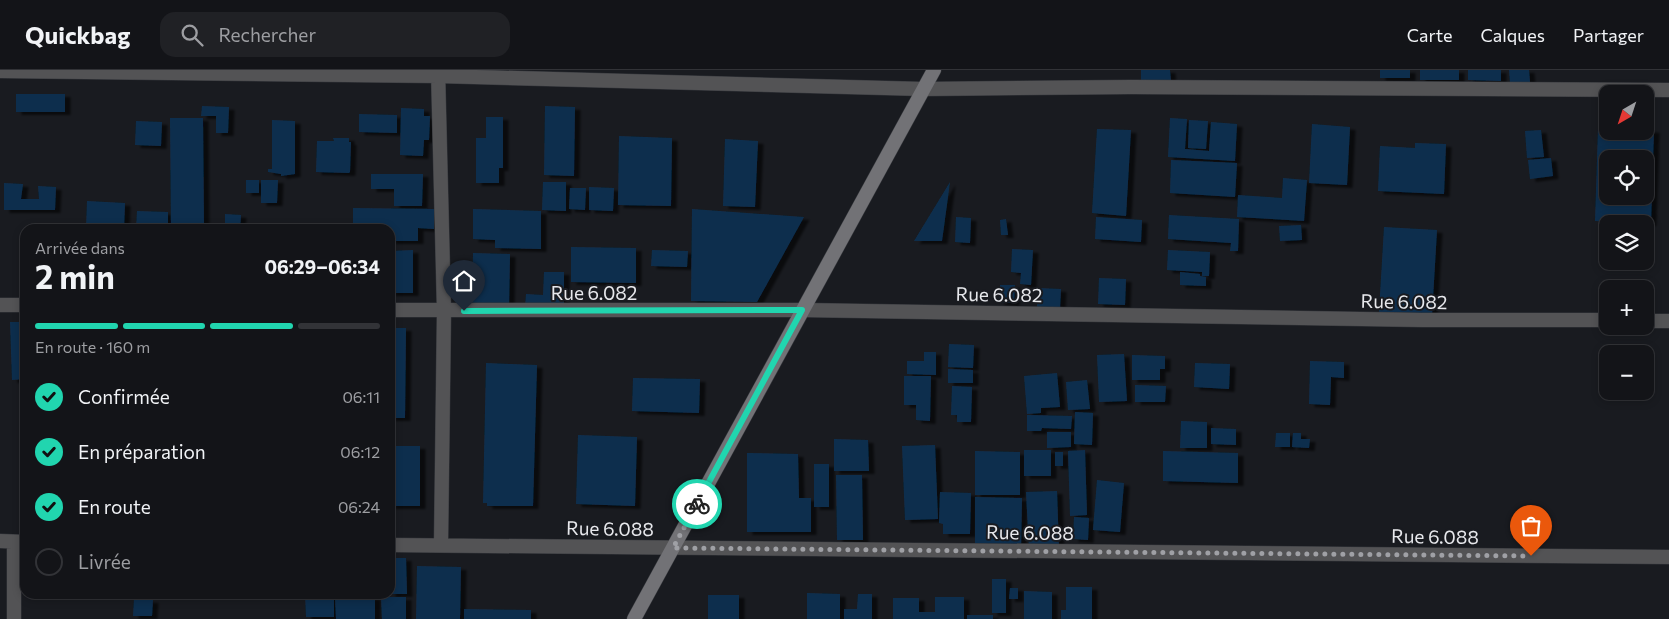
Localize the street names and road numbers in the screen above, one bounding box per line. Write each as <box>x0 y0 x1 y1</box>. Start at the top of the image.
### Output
street label: Rue 6.082 <box>551 281 637 304</box>
street label: Rue 6.082 <box>955 282 1043 306</box>
street label: Rue 6.082 <box>1360 289 1448 313</box>
street label: Rue 6.088 <box>566 516 654 540</box>
street label: Rue 6.088 <box>986 520 1074 544</box>
street label: Rue 6.088 <box>1391 524 1479 548</box>

